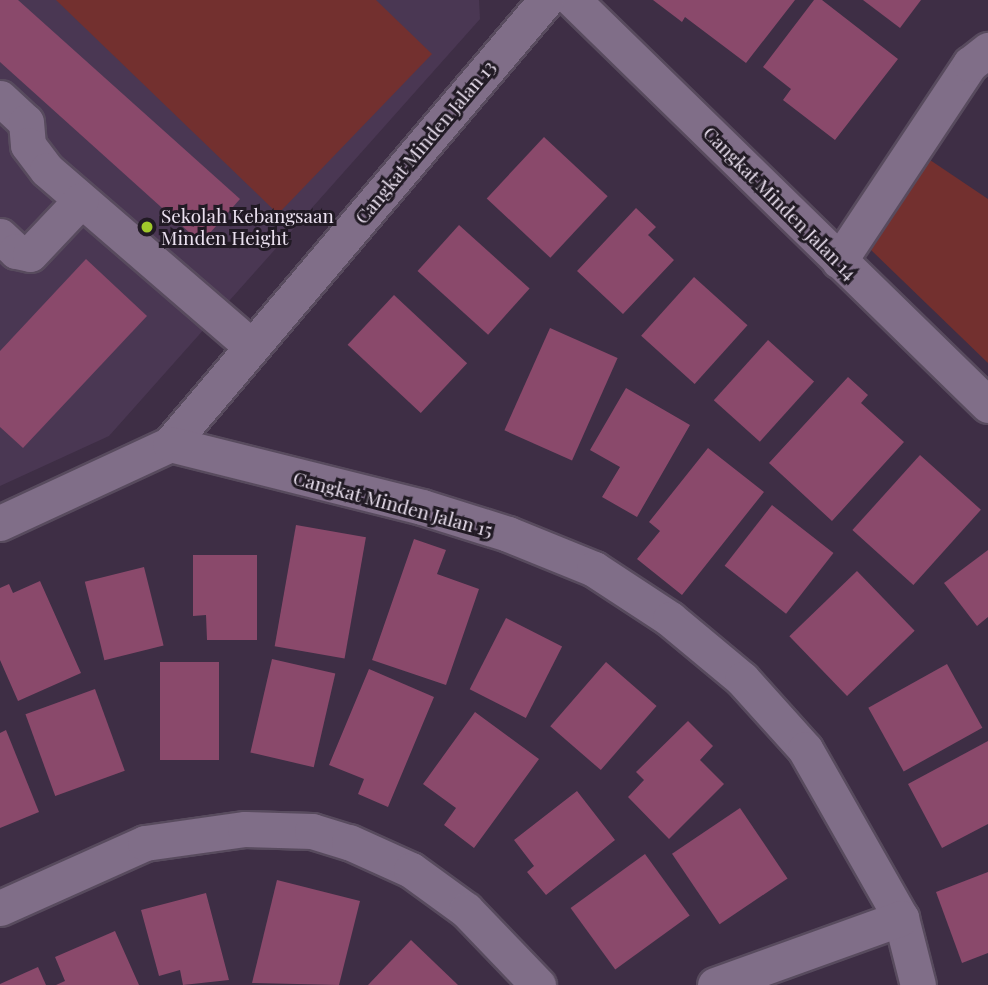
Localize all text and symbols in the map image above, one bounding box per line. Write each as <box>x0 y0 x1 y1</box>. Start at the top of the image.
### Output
street label: Cangkat Minden Jalan 13 <box>350 56 500 228</box>
street label: Cangkat Minden Jalan 14 <box>699 122 861 284</box>
place label: Sekolah Kebangsaan Minden Height <box>161 205 334 249</box>
marker: Sekolah Kebangsaan Minden Height <box>139 219 155 235</box>
street label: Cangkat Minden Jalan 15 <box>291 466 495 542</box>

